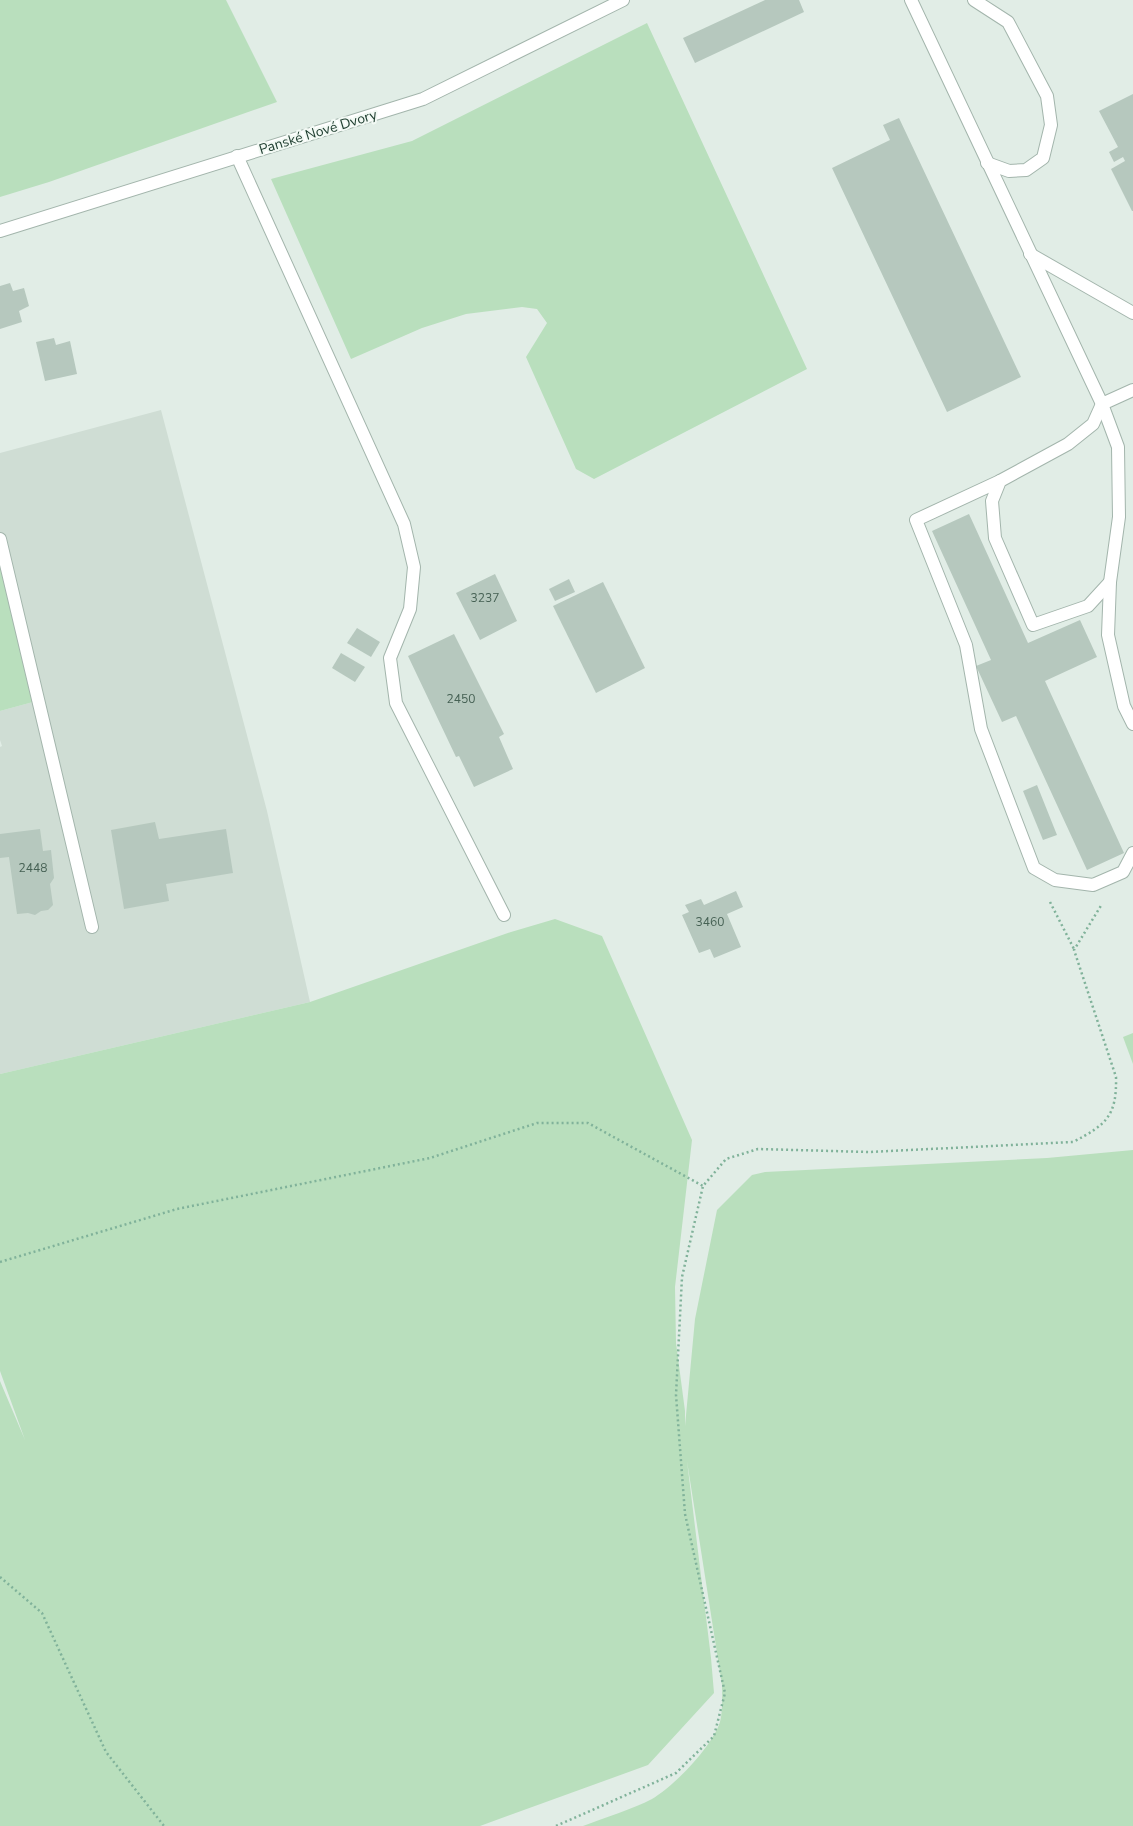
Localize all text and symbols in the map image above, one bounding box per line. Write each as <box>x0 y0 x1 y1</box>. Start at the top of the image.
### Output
street label: Panské Nové Dvory <box>257 105 380 159</box>
house number: 3237 <box>471 590 499 606</box>
house number: 2450 <box>447 691 475 707</box>
house number: 2448 <box>19 860 47 876</box>
house number: 3460 <box>696 914 724 930</box>

